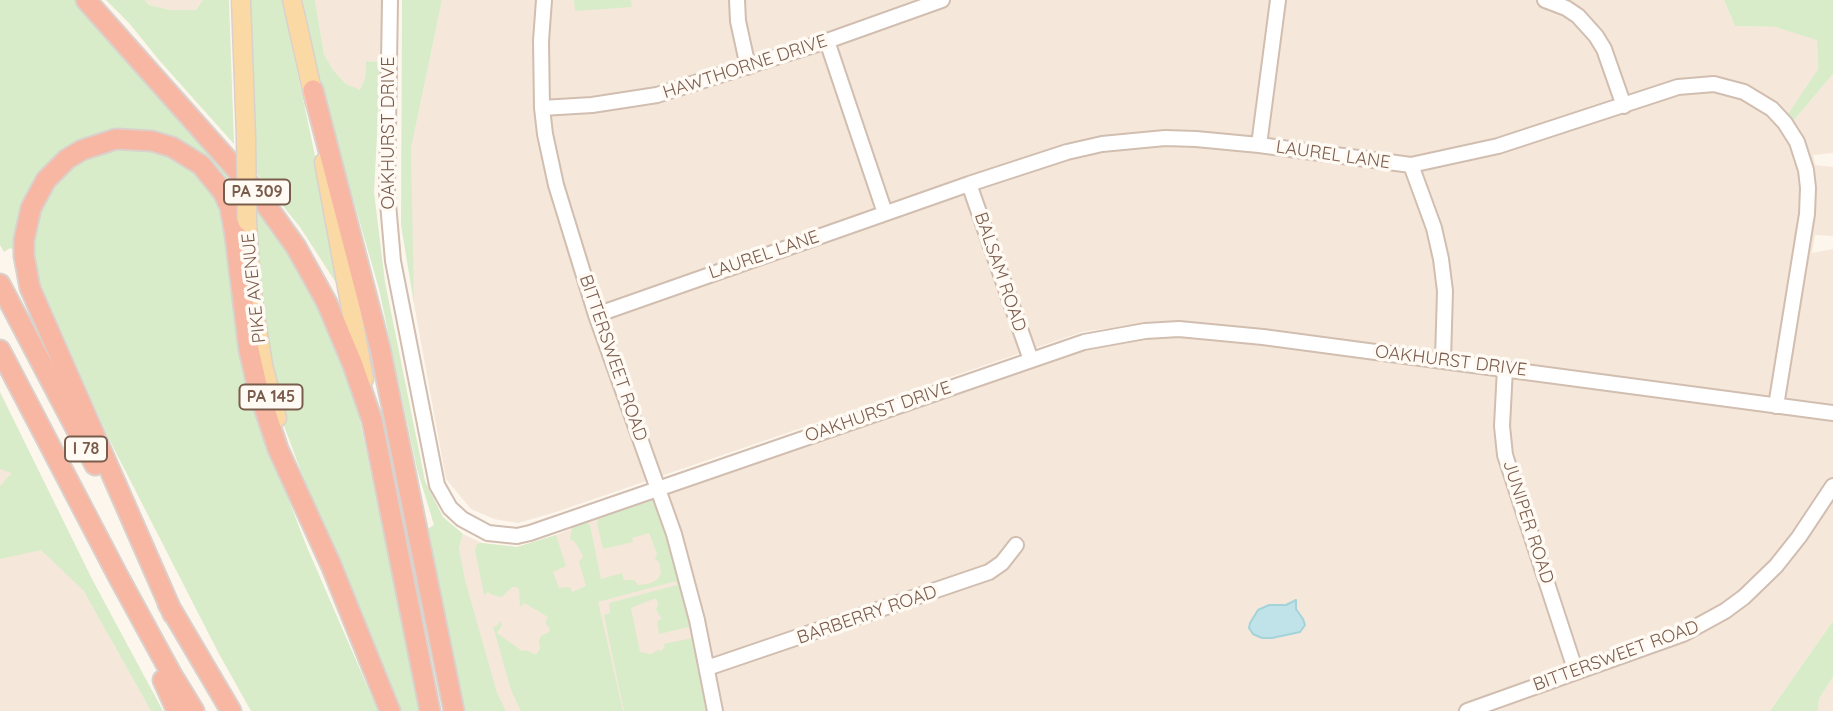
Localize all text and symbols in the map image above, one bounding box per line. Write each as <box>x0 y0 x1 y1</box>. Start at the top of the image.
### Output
street label: HAWTHORNE DRIVE <box>660 30 830 104</box>
street label: OAKHURST DRIVE <box>378 57 400 209</box>
street label: LAUREL LANE <box>1274 136 1392 174</box>
road number: PA 309 <box>224 180 290 204</box>
street label: BALSAM ROAD <box>969 210 1031 334</box>
street label: LAUREL LANE <box>706 226 822 284</box>
street label: PIKE AVENUE <box>237 232 271 344</box>
street label: BITTERSWEET ROAD <box>574 272 652 444</box>
street label: OAKHURST DRIVE <box>1374 341 1528 381</box>
street label: OAKHURST DRIVE <box>802 377 954 447</box>
road number: PA 145 <box>240 384 302 410</box>
road number: I 78 <box>65 436 107 462</box>
street label: JUNIPER ROAD <box>1498 457 1558 587</box>
street label: BARBERRY ROAD <box>794 581 940 649</box>
street label: BITTERSWEET ROAD <box>1530 616 1702 696</box>

